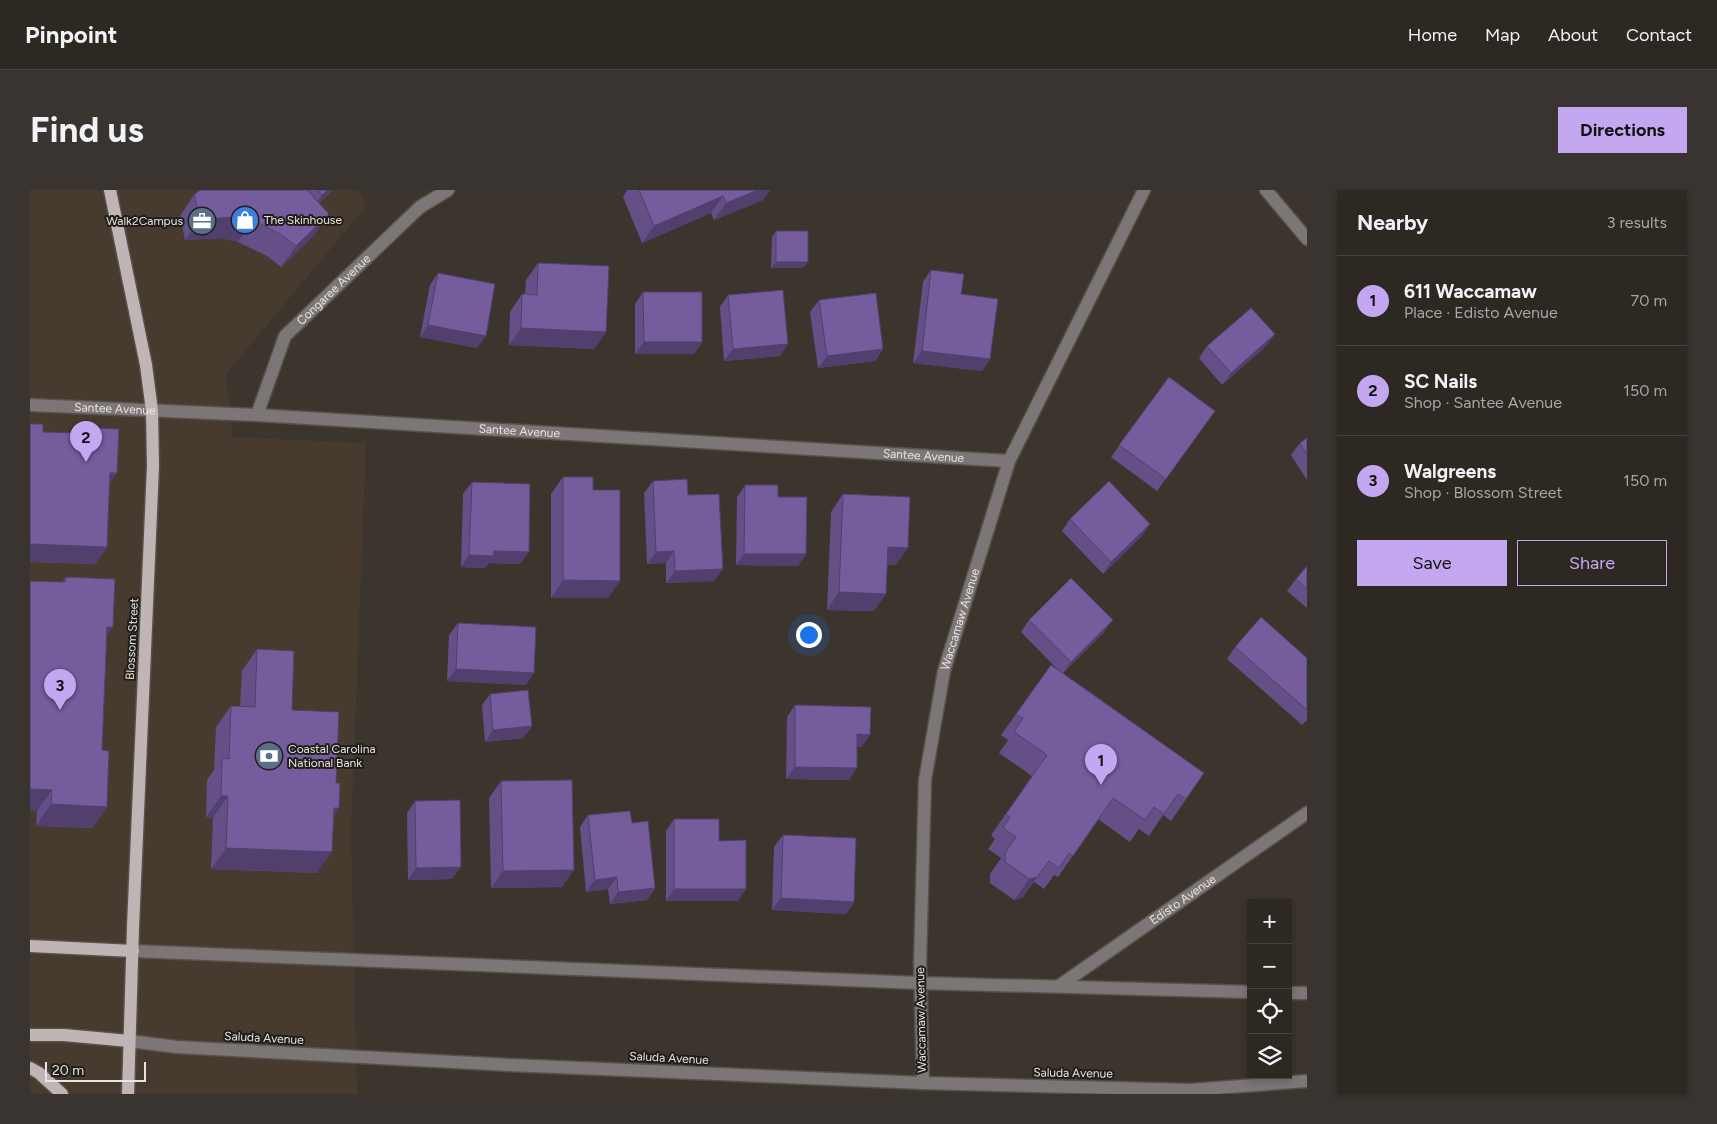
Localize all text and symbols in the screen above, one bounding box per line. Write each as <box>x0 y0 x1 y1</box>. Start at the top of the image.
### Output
text: Pinpoint <box>25 20 117 49</box>
text: Home <box>1408 24 1457 46</box>
text: Map <box>1485 24 1520 46</box>
text: About <box>1548 24 1598 46</box>
text: Contact <box>1626 24 1692 46</box>
button: Directions <box>1558 107 1687 153</box>
text: Find us <box>30 109 144 151</box>
shop icon: The Skinhouse <box>230 205 260 235</box>
office icon: Walk2Campus <box>187 206 217 236</box>
text: Nearby <box>1357 210 1428 235</box>
place label: The Skinhouse <box>264 213 342 227</box>
text: 3 results <box>1607 213 1667 232</box>
place label: Walk2Campus <box>106 214 183 228</box>
street label: Congaree Avenue <box>294 251 374 328</box>
text: 611 Waccamaw <box>1404 280 1537 303</box>
text: 1 <box>1370 291 1376 310</box>
text: 70 m <box>1631 291 1667 310</box>
text: Place · Edisto Avenue <box>1404 303 1558 322</box>
text: SC Nails <box>1404 370 1477 393</box>
text: 2 <box>1368 381 1378 400</box>
text: 150 m <box>1623 381 1667 400</box>
text: Shop · Santee Avenue <box>1404 393 1562 412</box>
street label: Santee Avenue <box>74 400 156 418</box>
pin: 2 <box>70 421 102 462</box>
street label: Santee Avenue <box>478 422 561 441</box>
street label: Santee Avenue <box>882 446 965 465</box>
text: Walgreens <box>1404 460 1496 483</box>
text: 3 <box>1369 471 1377 490</box>
text: 150 m <box>1623 471 1667 490</box>
text: Shop · Blossom Street <box>1404 483 1563 502</box>
button: Save <box>1357 540 1507 586</box>
button: Share <box>1517 540 1667 586</box>
street label: Waccamaw Avenue <box>938 566 982 672</box>
street label: Blossom Street <box>123 597 141 680</box>
your location <box>796 622 822 648</box>
pin: 3 <box>44 669 76 710</box>
bank icon: Coastal Carolina National Bank <box>254 741 284 771</box>
place label: Coastal Carolina National Bank <box>288 742 376 770</box>
pin: 1 <box>1085 744 1117 785</box>
street label: Edisto Avenue <box>1147 871 1219 928</box>
map controls <box>1247 899 1292 1079</box>
button: + <box>1247 899 1292 944</box>
button: − <box>1247 944 1292 989</box>
street label: Waccamaw Avenue <box>913 967 929 1073</box>
button: locate <box>1247 989 1292 1034</box>
street label: Saluda Avenue <box>224 1029 305 1047</box>
button: layers <box>1247 1034 1292 1079</box>
street label: Saluda Avenue <box>629 1049 710 1067</box>
scale bar <box>45 1059 146 1082</box>
text: 20 m <box>52 1062 84 1079</box>
street label: Saluda Avenue <box>1033 1065 1113 1081</box>

